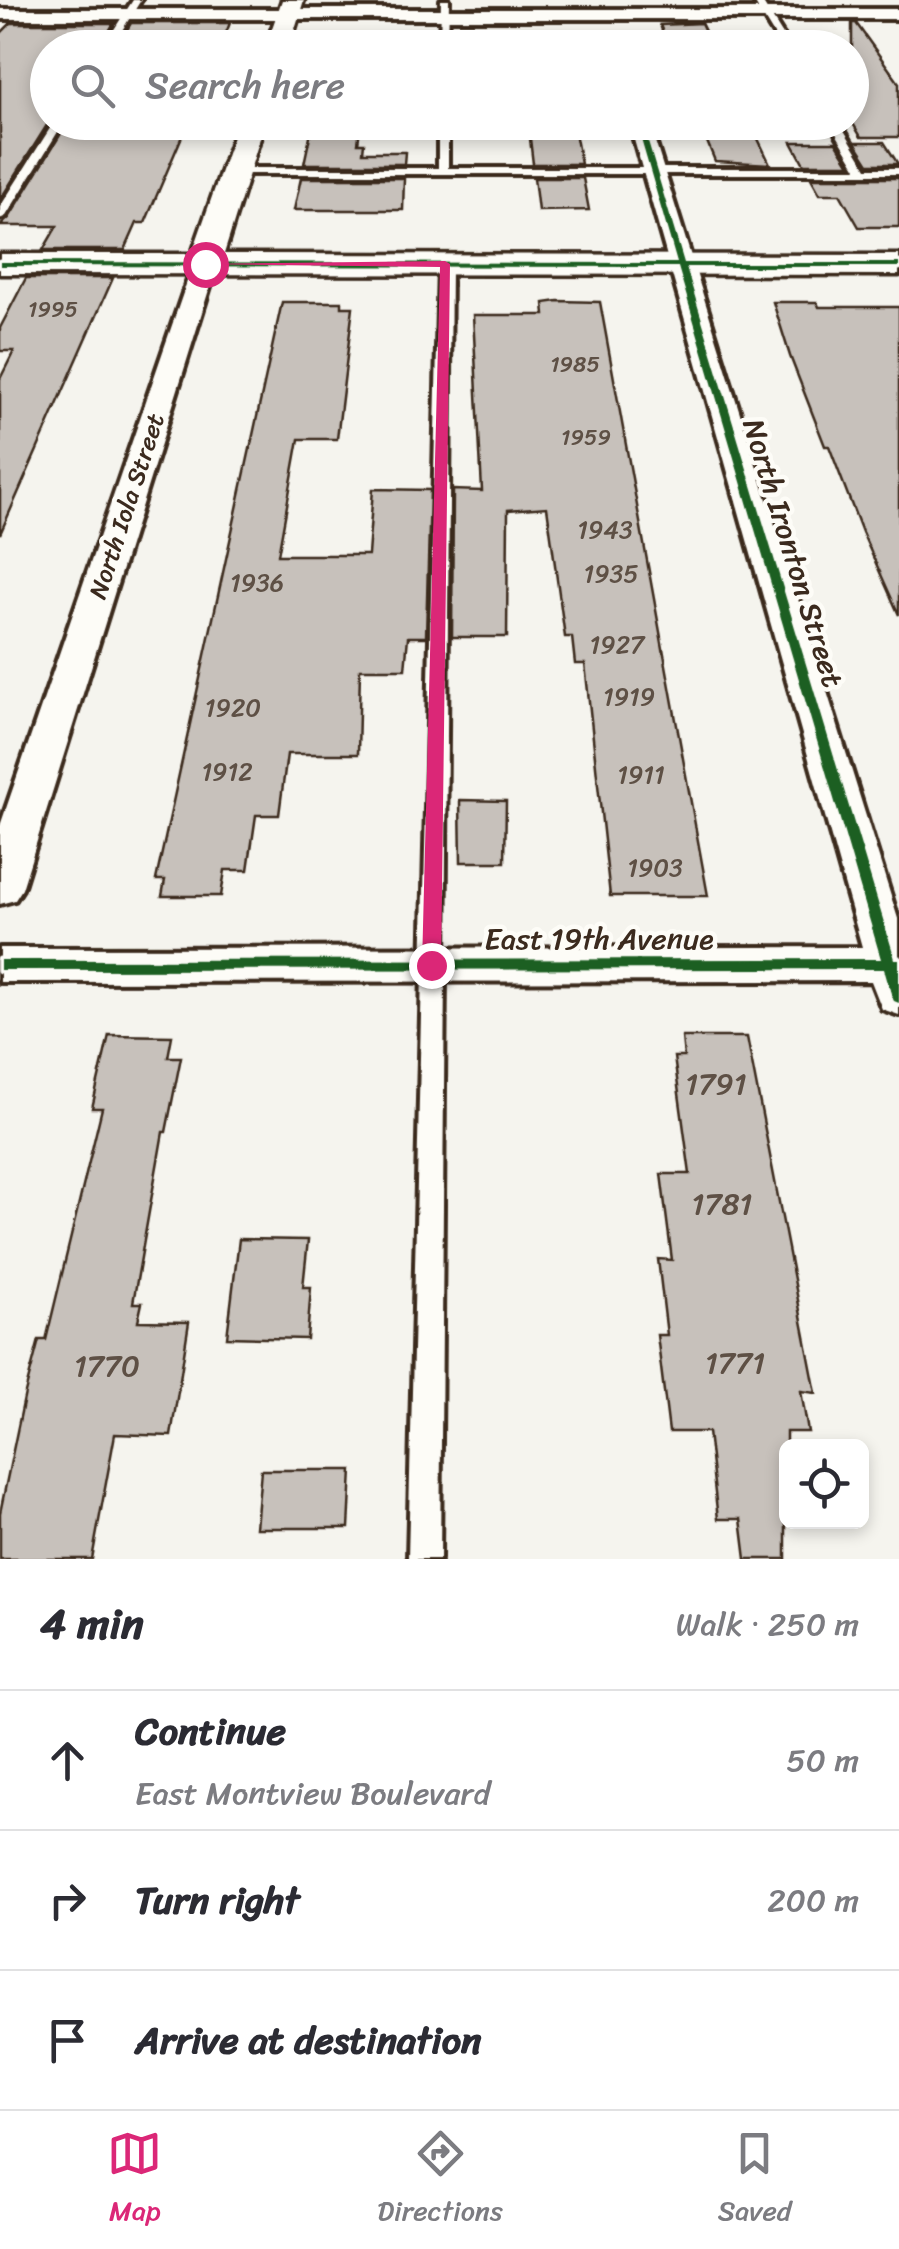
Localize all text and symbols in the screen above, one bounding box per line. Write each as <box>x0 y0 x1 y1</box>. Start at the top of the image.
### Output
search box <box>30 30 869 140</box>
text: Search here <box>145 52 345 119</box>
icon: search <box>65 58 120 113</box>
route start <box>183 242 229 288</box>
house number: 1995 <box>28 290 78 329</box>
house number: 1985 <box>550 345 600 384</box>
street label: North Iola Street <box>75 407 178 605</box>
street label: North Ironton Street <box>726 412 860 694</box>
house number: 1959 <box>561 418 611 457</box>
house number: 1943 <box>577 507 633 552</box>
house number: 1935 <box>583 551 639 596</box>
house number: 1936 <box>230 560 284 605</box>
house number: 1927 <box>590 622 646 667</box>
house number: 1919 <box>603 674 655 719</box>
house number: 1920 <box>205 685 261 730</box>
house number: 1912 <box>201 749 253 794</box>
house number: 1911 <box>617 752 665 797</box>
house number: 1903 <box>627 845 683 890</box>
street label: East 19th Avenue <box>484 912 714 966</box>
route end <box>409 943 455 989</box>
house number: 1791 <box>685 1057 747 1111</box>
house number: 1781 <box>692 1177 752 1231</box>
house number: 1771 <box>705 1336 765 1390</box>
house number: 1770 <box>74 1339 140 1393</box>
map controls <box>779 1439 869 1529</box>
button: locate <box>779 1439 869 1529</box>
text: 4 min <box>40 1587 144 1661</box>
text: Walk · 250 m <box>676 1596 859 1653</box>
text: Continue <box>135 1698 286 1765</box>
text: 50 m <box>786 1732 859 1789</box>
icon: ahead <box>40 1733 95 1788</box>
text: East Montview Boulevard <box>135 1765 490 1822</box>
text: Turn right <box>135 1867 300 1934</box>
text: 200 m <box>767 1872 859 1929</box>
icon: right <box>40 1873 95 1928</box>
text: Arrive at destination <box>135 2007 482 2074</box>
icon: arrive <box>40 2013 95 2068</box>
tab: Map <box>107 2126 162 2235</box>
tab: Directions <box>377 2126 503 2235</box>
tab: Saved <box>718 2126 792 2235</box>

